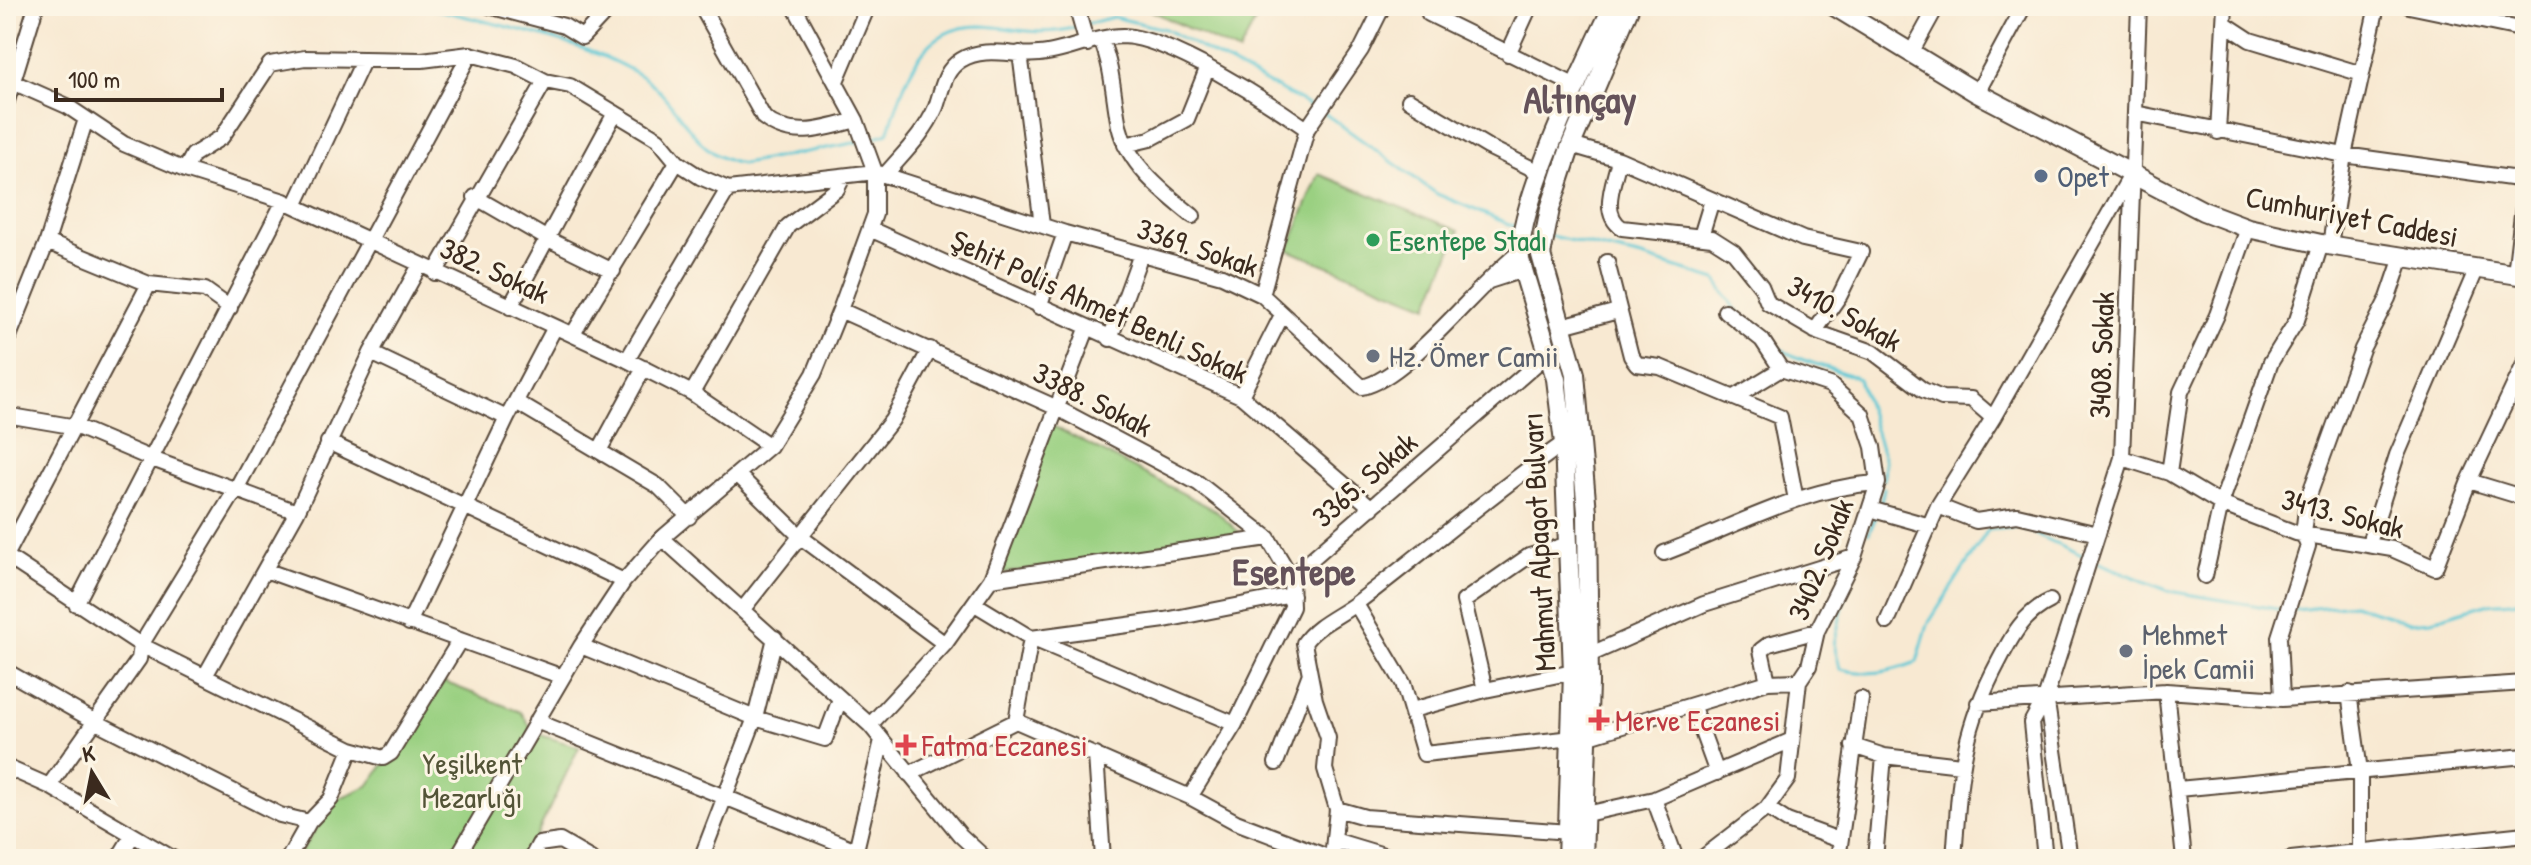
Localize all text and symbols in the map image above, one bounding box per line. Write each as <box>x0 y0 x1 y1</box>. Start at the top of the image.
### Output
scale bar <box>56 52 222 102</box>
text: 100 m <box>68 63 120 95</box>
district label: Altınçay <box>1523 73 1637 126</box>
place label: Opet <box>2057 156 2109 196</box>
marker: Opet <box>2032 167 2050 185</box>
street label: Cumhuriyet Caddesi <box>2242 176 2462 256</box>
street label: 3369. Sokak <box>1132 208 1264 286</box>
street label: Şehit Polis Ahmet Benli Sokak <box>945 220 1255 392</box>
place label: Esentepe Stadı <box>1389 220 1548 260</box>
street label: 382. Sokak <box>434 227 556 313</box>
marker: Esentepe Stadı <box>1364 231 1382 249</box>
street label: 3410. Sokak <box>1781 265 1909 361</box>
street label: 3408. Sokak <box>2079 291 2123 419</box>
place label: Hz. Ömer Camii <box>1389 336 1559 376</box>
marker: Hz. Ömer Camii <box>1364 347 1382 365</box>
street label: 3388. Sokak <box>1027 352 1159 446</box>
street label: Mahmut Alpagot Bulvarı <box>1511 412 1565 672</box>
street label: 3365. Sokak <box>1303 422 1425 536</box>
street label: 3413. Sokak <box>2278 478 2408 548</box>
street label: 3402. Sokak <box>1777 492 1863 626</box>
district label: Esentepe <box>1232 545 1356 598</box>
place label: Mehmet İpek Camii <box>2142 614 2255 688</box>
marker: Mehmet İpek Camii <box>2117 642 2135 660</box>
place label: Merve Eczanesi <box>1615 700 1780 740</box>
marker: Merve Eczanesi <box>1590 711 1608 729</box>
place label: Fatma Eczanesi <box>921 725 1088 765</box>
north arrow <box>52 733 132 813</box>
marker: Fatma Eczanesi <box>897 736 915 754</box>
text: K <box>80 737 97 769</box>
park label: Yeşilkent Mezarlığı <box>422 743 523 817</box>

